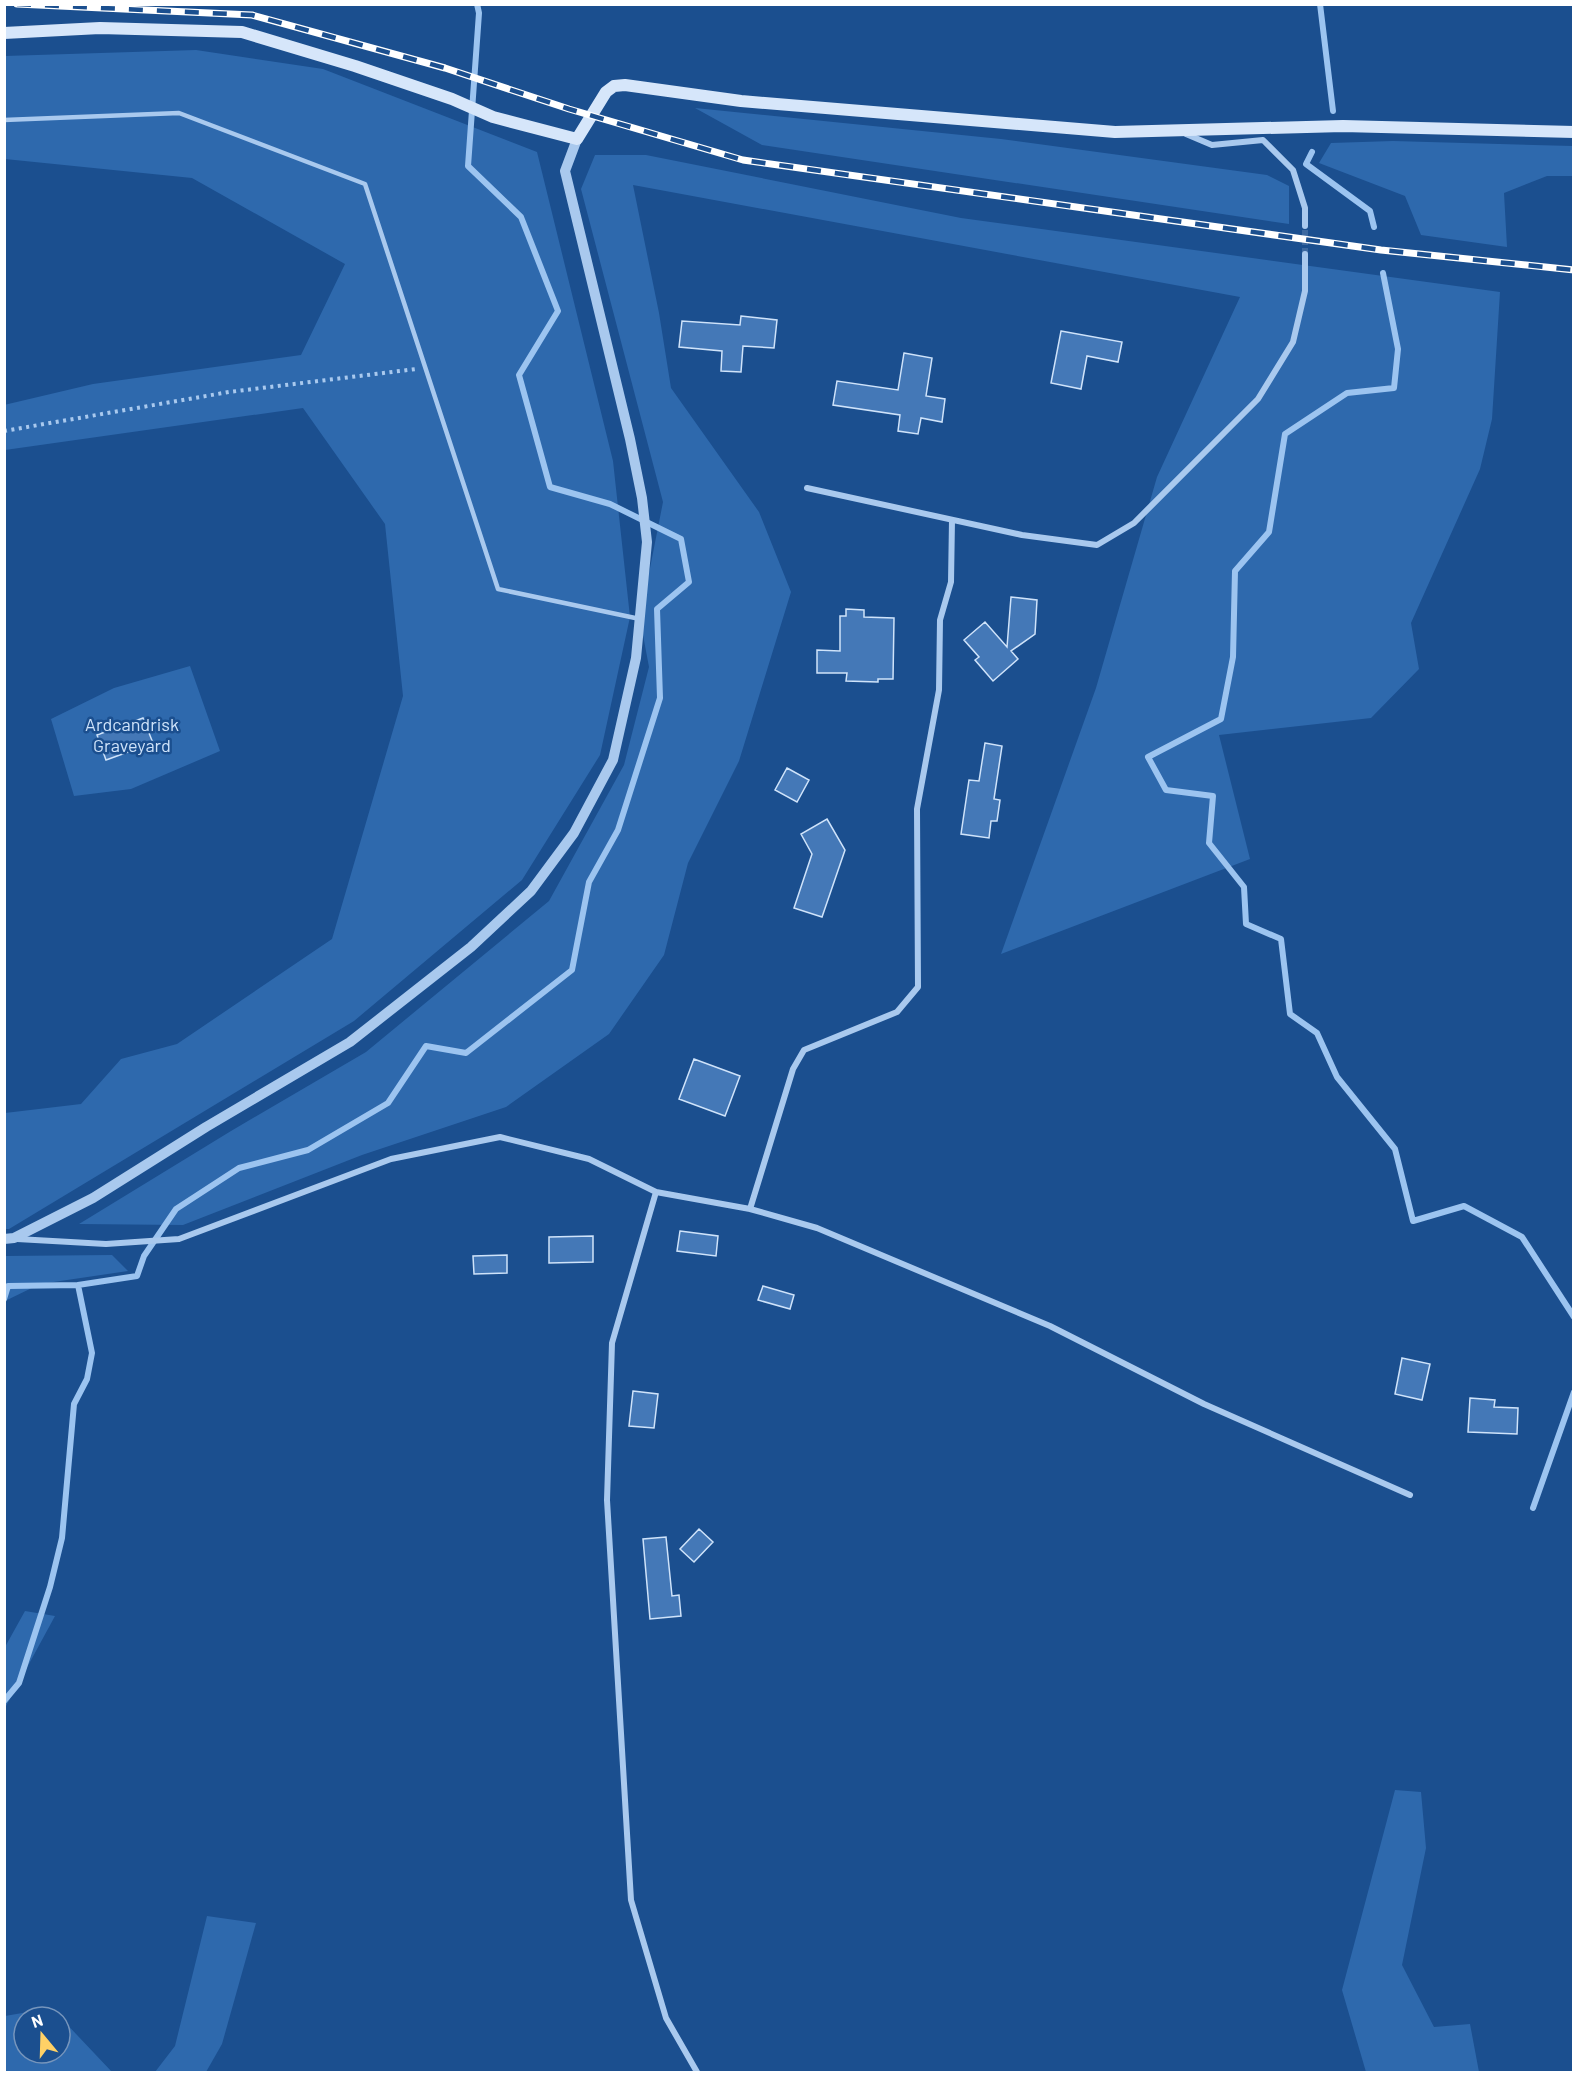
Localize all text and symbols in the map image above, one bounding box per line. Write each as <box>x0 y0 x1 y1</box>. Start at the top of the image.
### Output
park label: Ardcandrisk Graveyard <box>85 713 179 756</box>
north arrow <box>12 2005 72 2065</box>
text: N <box>29 2010 45 2031</box>

